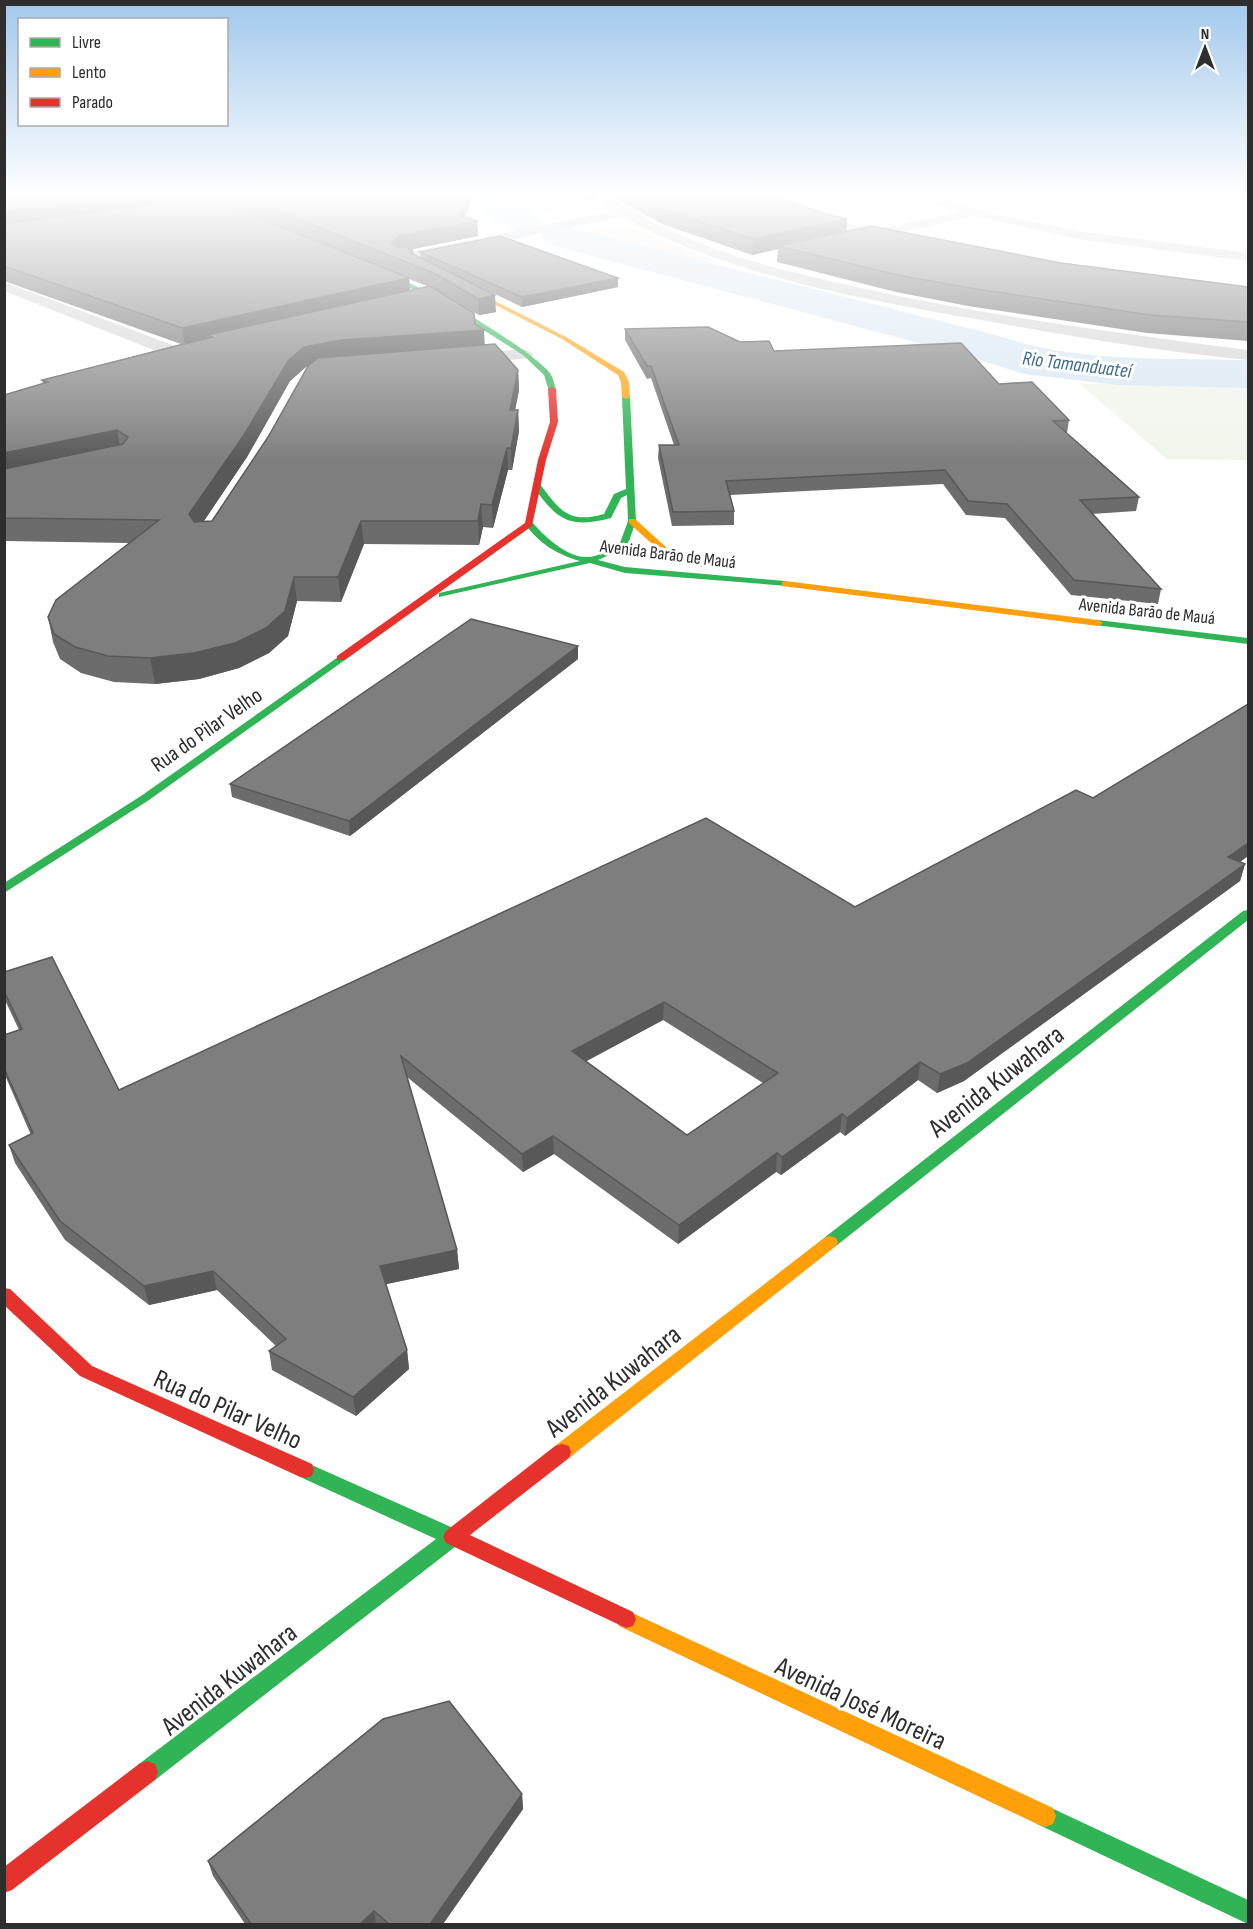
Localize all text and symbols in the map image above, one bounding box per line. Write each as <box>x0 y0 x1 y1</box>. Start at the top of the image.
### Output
legend <box>18 18 228 126</box>
north arrow <box>1175 18 1235 78</box>
text: N <box>1201 25 1209 44</box>
text: Livre <box>72 32 101 53</box>
text: Lento <box>72 62 106 83</box>
text: Parado <box>72 92 113 113</box>
water label: Rio Tamanduateí <box>1021 346 1135 384</box>
street label: Avenida Barão de Mauá <box>598 536 737 573</box>
street label: Avenida Barão de Mauá <box>1077 594 1216 629</box>
street label: Rua do Pilar Velho <box>146 682 268 778</box>
street label: Avenida Kuwahara <box>922 1019 1071 1145</box>
street label: Avenida Kuwahara <box>539 1319 688 1445</box>
street label: Rua do Pilar Velho <box>148 1363 307 1457</box>
street label: Avenida Kuwahara <box>155 1617 304 1743</box>
street label: Avenida José Moreira <box>769 1650 951 1757</box>

